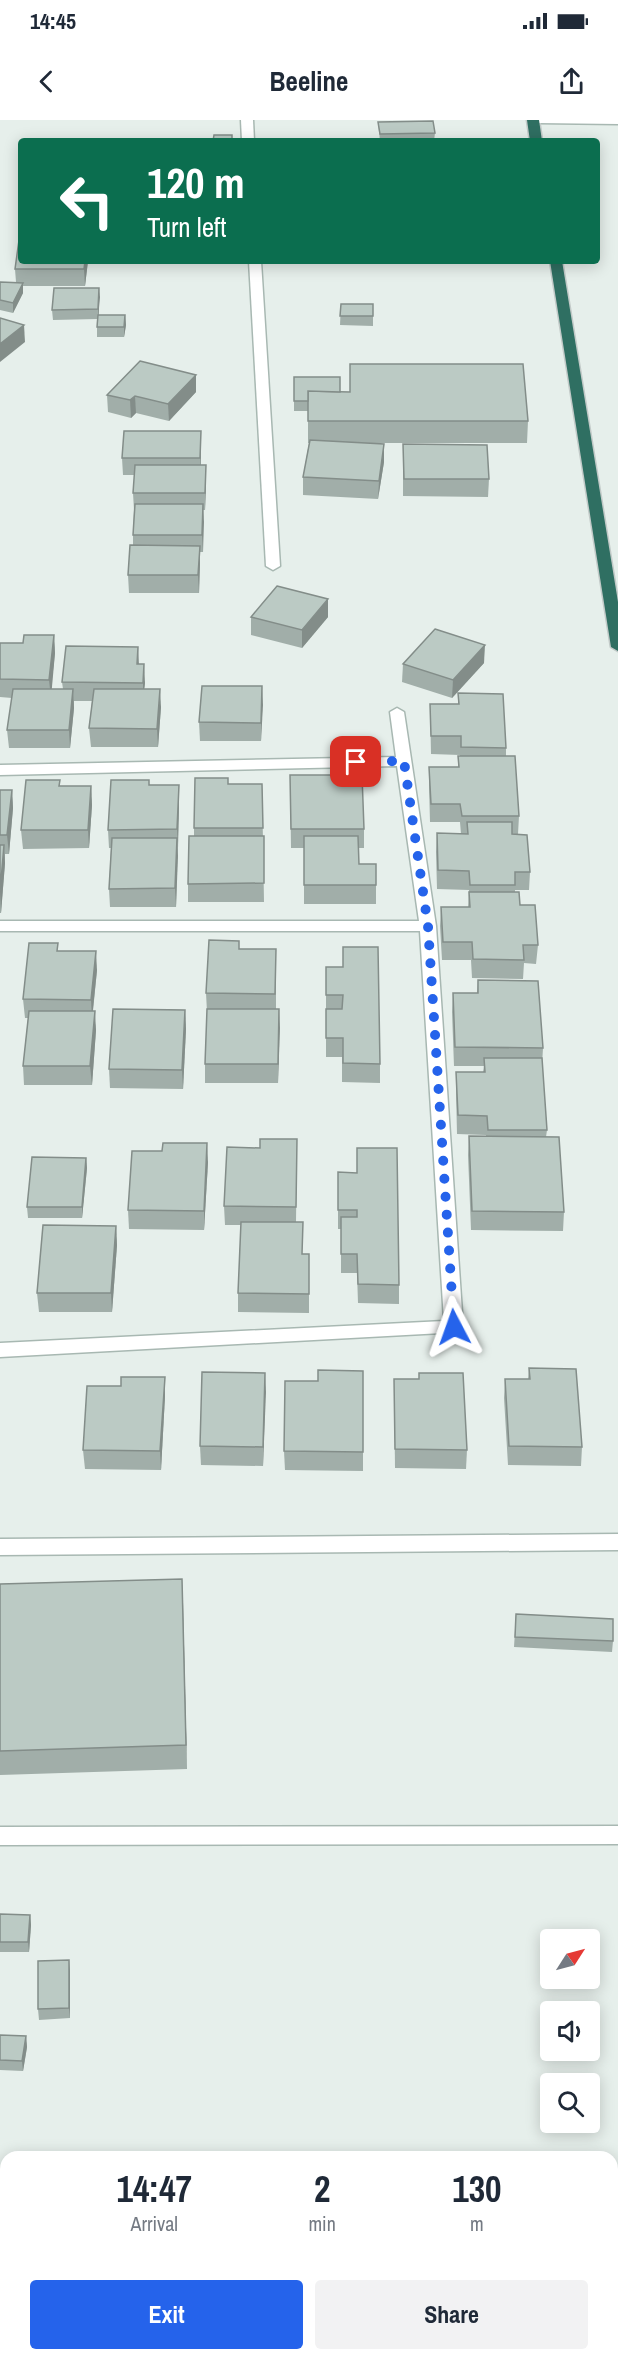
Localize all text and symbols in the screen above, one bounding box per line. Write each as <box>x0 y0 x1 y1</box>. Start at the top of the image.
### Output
text: 14:45 <box>30 6 76 36</box>
text: Beeline <box>270 63 348 99</box>
icon: back <box>30 65 63 98</box>
icon: share <box>555 65 588 98</box>
text: 120 m <box>147 155 245 211</box>
icon: left <box>48 162 126 240</box>
text: Turn left <box>147 209 226 245</box>
pin <box>330 736 381 787</box>
icon: arrive <box>339 745 372 778</box>
position arrow <box>422 1295 486 1359</box>
north arrow <box>540 1929 600 1989</box>
map controls <box>540 1929 600 2133</box>
button: sound <box>540 2001 600 2061</box>
button: search <box>540 2073 600 2133</box>
text: 14:47 <box>116 2165 192 2213</box>
text: 2 <box>314 2165 330 2213</box>
text: 130 <box>452 2165 502 2213</box>
text: Arrival <box>131 2210 178 2237</box>
text: min <box>308 2210 336 2237</box>
text: m <box>470 2210 484 2237</box>
button: Exit <box>30 2280 303 2349</box>
button: Share <box>315 2280 588 2349</box>

